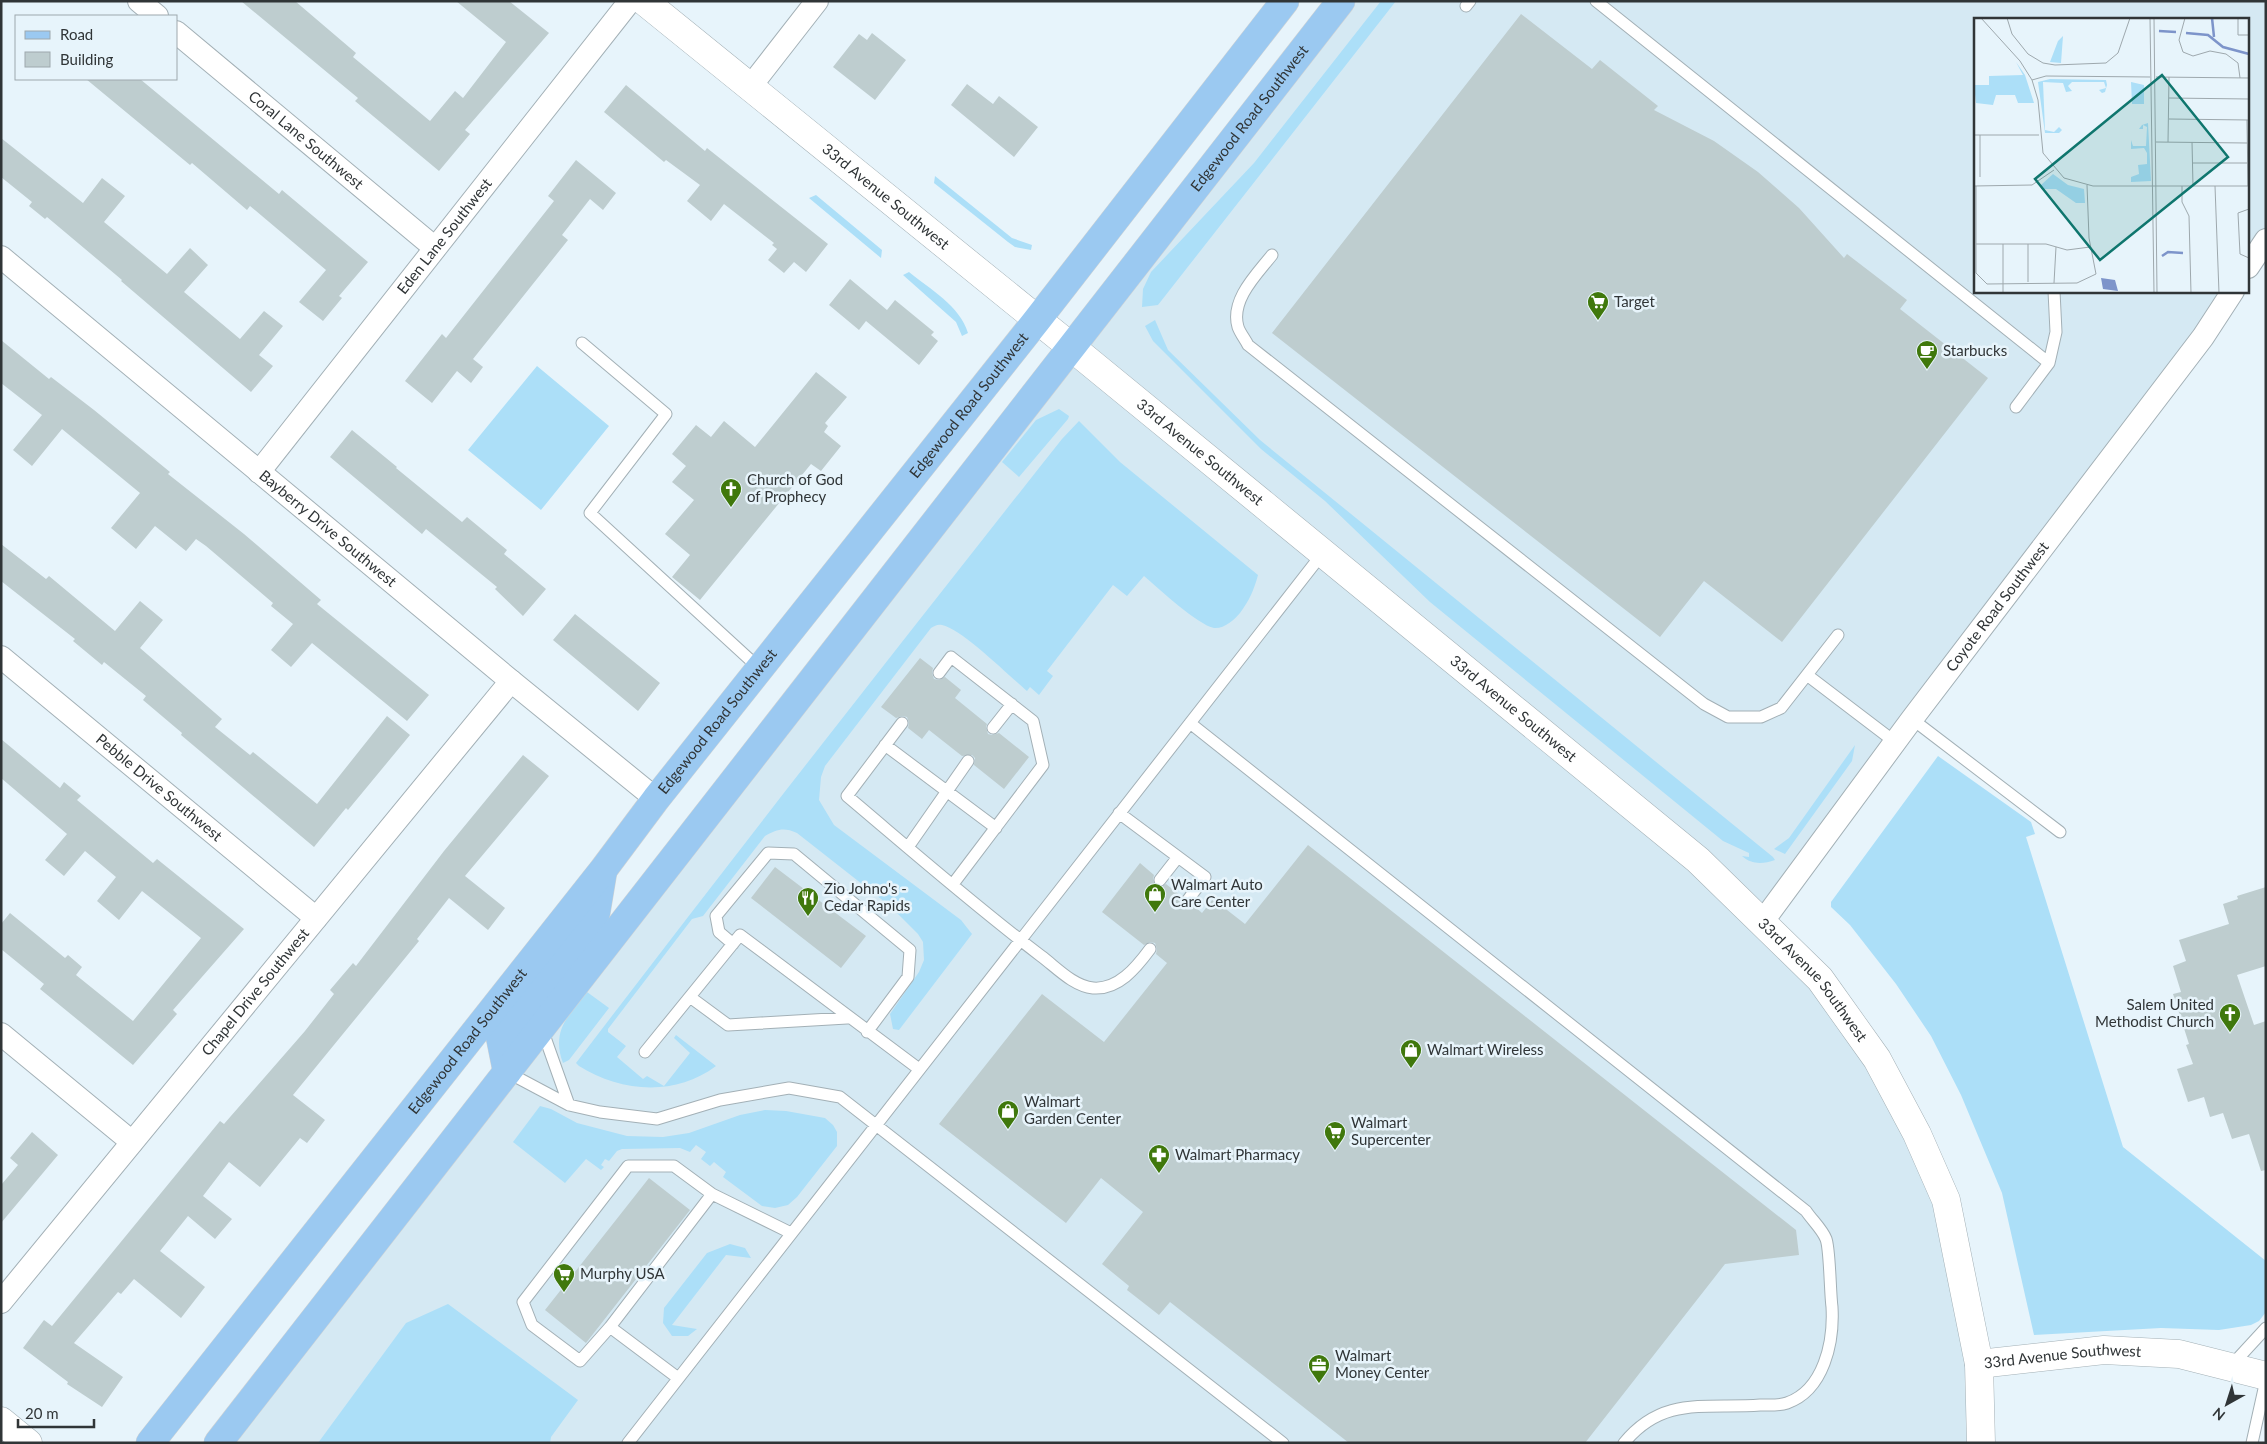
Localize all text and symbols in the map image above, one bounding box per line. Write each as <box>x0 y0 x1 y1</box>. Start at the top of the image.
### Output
legend <box>15 15 178 80</box>
inset map <box>1974 18 2250 292</box>
text: Road <box>60 25 93 43</box>
street label: Edgewood Road Southwest <box>1186 40 1312 195</box>
text: Building <box>60 50 113 68</box>
street label: Coral Lane Southwest <box>245 86 368 193</box>
street label: 33rd Avenue Southwest <box>819 139 954 253</box>
street label: Eden Lane Southwest <box>393 174 495 297</box>
supermarket icon: Target <box>1586 290 1610 321</box>
place label: Target <box>1614 292 1655 310</box>
street label: Edgewood Road Southwest <box>905 328 1032 481</box>
cafe icon: Starbucks <box>1915 339 1939 370</box>
place label: Starbucks <box>1943 341 2007 359</box>
street label: 33rd Avenue Southwest <box>1134 394 1268 509</box>
street label: Bayberry Drive Southwest <box>256 466 401 591</box>
place label: Church of God of Prophecy <box>747 470 843 505</box>
church icon: Church of God of Prophecy <box>719 477 743 508</box>
street label: Coyote Road Southwest <box>1941 537 2052 675</box>
street label: Edgewood Road Southwest <box>654 644 780 797</box>
street label: 33rd Avenue Southwest <box>1447 651 1581 765</box>
street label: Pebble Drive Southwest <box>93 730 227 845</box>
place label: Walmart Auto Care Center <box>1171 875 1263 910</box>
place label: Zio Johno's - Cedar Rapids <box>824 879 910 914</box>
shop icon: Walmart Auto Care Center <box>1143 882 1167 913</box>
restaurant icon: Zio Johno's - Cedar Rapids <box>796 886 820 917</box>
street label: 33rd Avenue Southwest <box>1755 914 1872 1045</box>
street label: Chapel Drive Southwest <box>197 924 313 1059</box>
street label: Edgewood Road Southwest <box>404 964 530 1117</box>
place label: Salem United Methodist Church <box>2095 995 2214 1030</box>
church icon: Salem United Methodist Church <box>2218 1002 2242 1033</box>
shop icon: Walmart Wireless <box>1399 1038 1423 1069</box>
place label: Walmart Wireless <box>1427 1040 1544 1058</box>
place label: Walmart Garden Center <box>1024 1092 1121 1127</box>
shop icon: Walmart Garden Center <box>996 1099 1020 1130</box>
place label: Walmart Supercenter <box>1351 1113 1431 1148</box>
supermarket icon: Walmart Supercenter <box>1323 1120 1347 1151</box>
pharmacy icon: Walmart Pharmacy <box>1147 1143 1171 1174</box>
place label: Walmart Pharmacy <box>1175 1145 1300 1163</box>
supermarket icon: Murphy USA <box>552 1262 576 1293</box>
place label: Murphy USA <box>580 1264 665 1282</box>
street label: 33rd Avenue Southwest <box>1983 1340 2142 1371</box>
place label: Walmart Money Center <box>1335 1346 1430 1381</box>
office icon: Walmart Money Center <box>1307 1353 1331 1384</box>
north arrow <box>2202 1379 2252 1429</box>
scale bar <box>18 1396 94 1428</box>
text: 20 m <box>25 1404 59 1422</box>
text: N <box>2209 1404 2228 1424</box>

